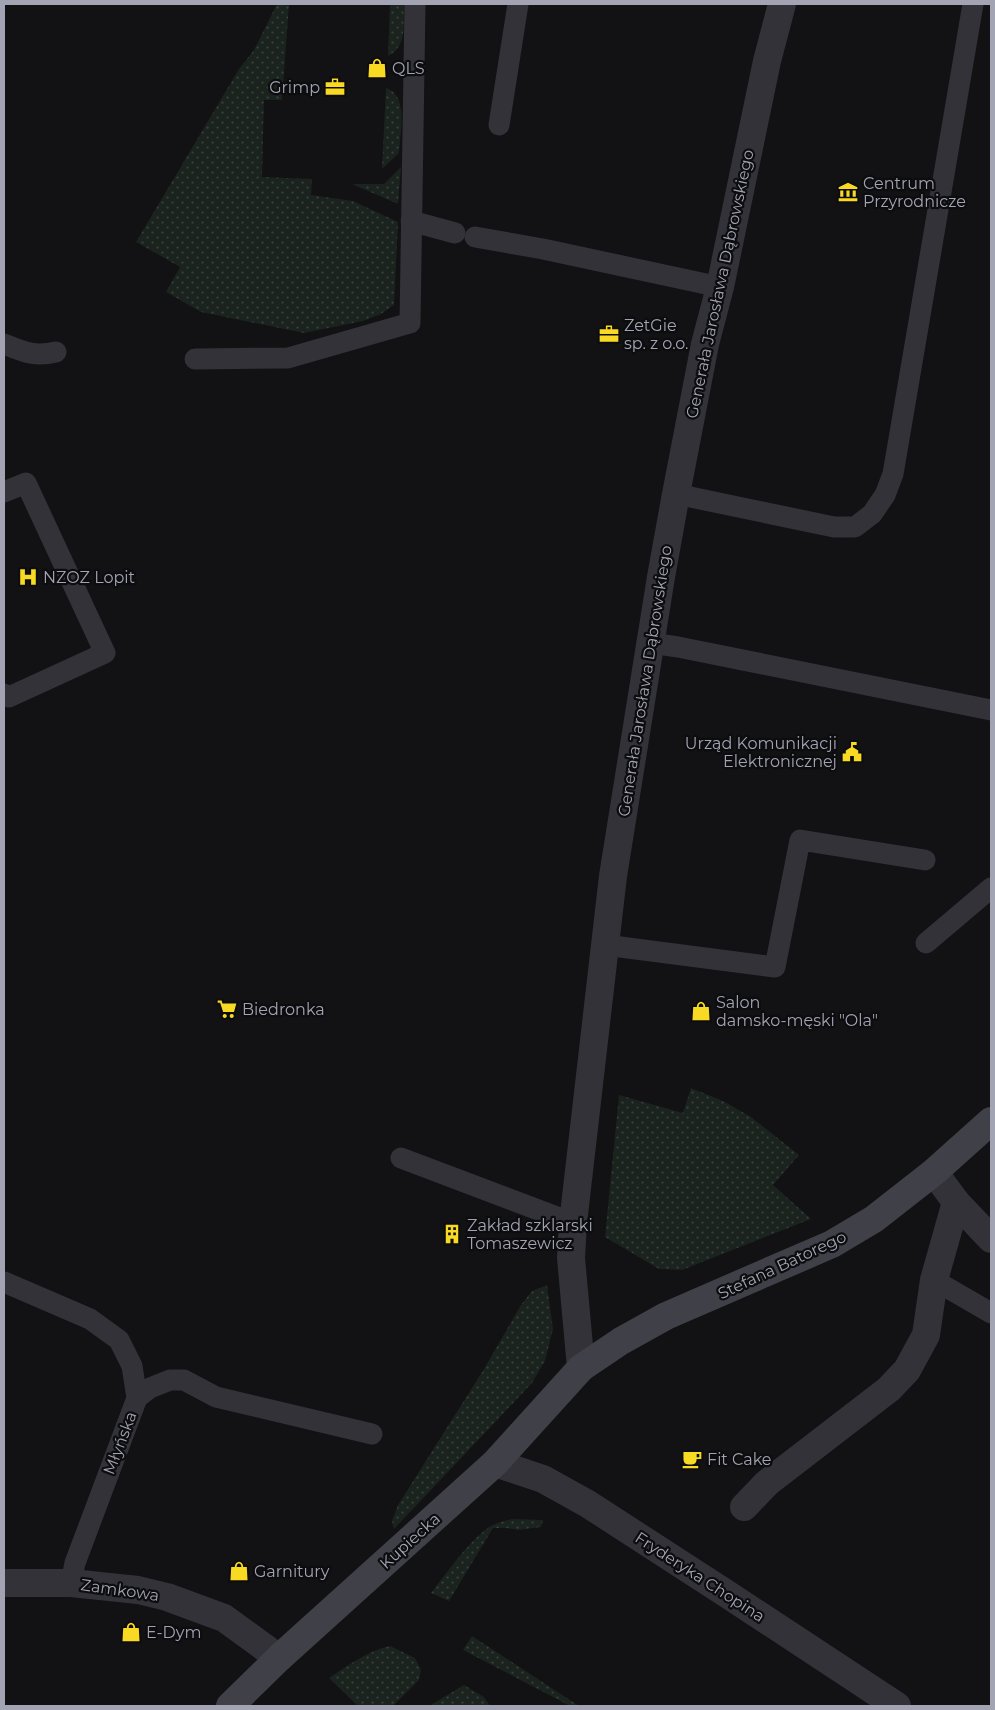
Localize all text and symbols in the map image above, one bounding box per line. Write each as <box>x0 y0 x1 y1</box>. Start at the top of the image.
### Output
shop icon: QLS <box>366 57 388 79</box>
place label: QLS <box>392 59 425 78</box>
office icon: Grimp <box>324 76 346 98</box>
place label: Grimp <box>269 78 320 97</box>
street label: Generała Jarosława Dąbrowskiego <box>682 148 758 420</box>
place label: Centrum Przyrodnicze <box>863 174 966 211</box>
museum icon: Centrum Przyrodnicze <box>837 181 859 203</box>
place label: ZetGie sp. z o.o. <box>624 316 689 353</box>
office icon: ZetGie sp. z o.o. <box>598 323 620 345</box>
street label: Generała Jarosława Dąbrowskiego <box>614 544 676 818</box>
hospital icon: NZOZ Lopit <box>17 566 39 588</box>
place label: NZOZ Lopit <box>43 568 136 587</box>
place label: Urząd Komunikacji Elektronicznej <box>685 734 837 771</box>
public building icon: Urząd Komunikacji Elektronicznej <box>841 741 863 763</box>
place label: Salon damsko-męski "Ola" <box>716 993 878 1030</box>
supermarket icon: Biedronka <box>216 998 238 1020</box>
place label: Biedronka <box>242 1000 325 1019</box>
shop icon: Salon damsko-męski "Ola" <box>690 1000 712 1022</box>
place label: Zakład szklarski Tomaszewicz <box>467 1216 593 1253</box>
building icon: Zakład szklarski Tomaszewicz <box>441 1223 463 1245</box>
street label: Stefana Batorego <box>715 1227 849 1303</box>
street label: Młyńska <box>99 1409 141 1477</box>
cafe icon: Fit Cake <box>681 1448 703 1470</box>
place label: Fit Cake <box>707 1450 772 1469</box>
street label: Kupiecka <box>376 1509 444 1573</box>
street label: Fryderyka Chopina <box>632 1528 768 1626</box>
shop icon: Garnitury <box>228 1560 250 1582</box>
place label: Garnitury <box>254 1562 330 1581</box>
street label: Zamkowa <box>80 1575 160 1605</box>
shop icon: E-Dym <box>120 1621 142 1643</box>
place label: E-Dym <box>146 1623 201 1642</box>

